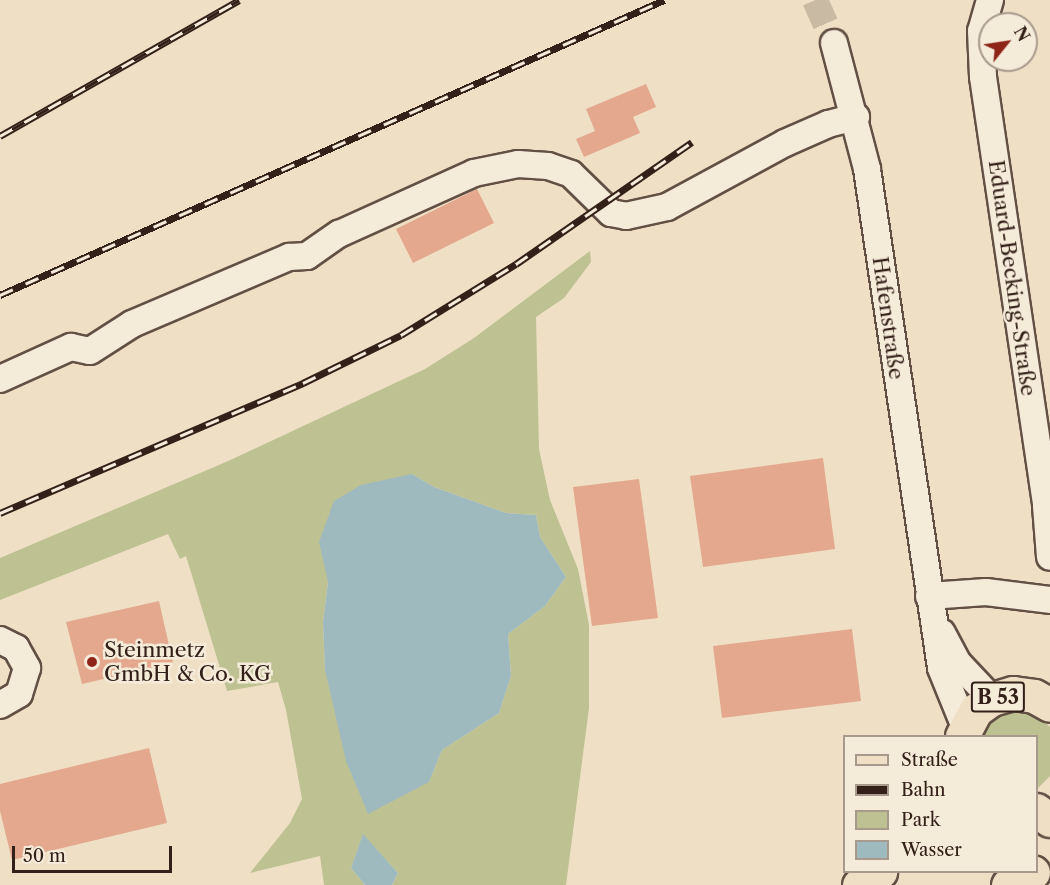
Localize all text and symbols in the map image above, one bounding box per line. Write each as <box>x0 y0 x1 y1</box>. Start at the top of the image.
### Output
north arrow <box>978 12 1038 72</box>
text: N <box>1010 23 1034 45</box>
street label: Eduard-Becking-Straße <box>983 158 1041 398</box>
street label: Hafenstraße <box>867 255 909 381</box>
place label: Steinmetz GmbH & Co. KG <box>104 637 271 687</box>
marker: Steinmetz GmbH & Co. KG <box>85 655 99 669</box>
road number: B 53 <box>970 680 1026 714</box>
legend <box>843 735 1038 873</box>
text: Straße <box>901 749 958 771</box>
text: Bahn <box>901 779 946 801</box>
text: Park <box>901 809 940 831</box>
scale bar <box>15 834 176 872</box>
text: Wasser <box>901 839 962 861</box>
text: 50 m <box>23 845 66 867</box>

